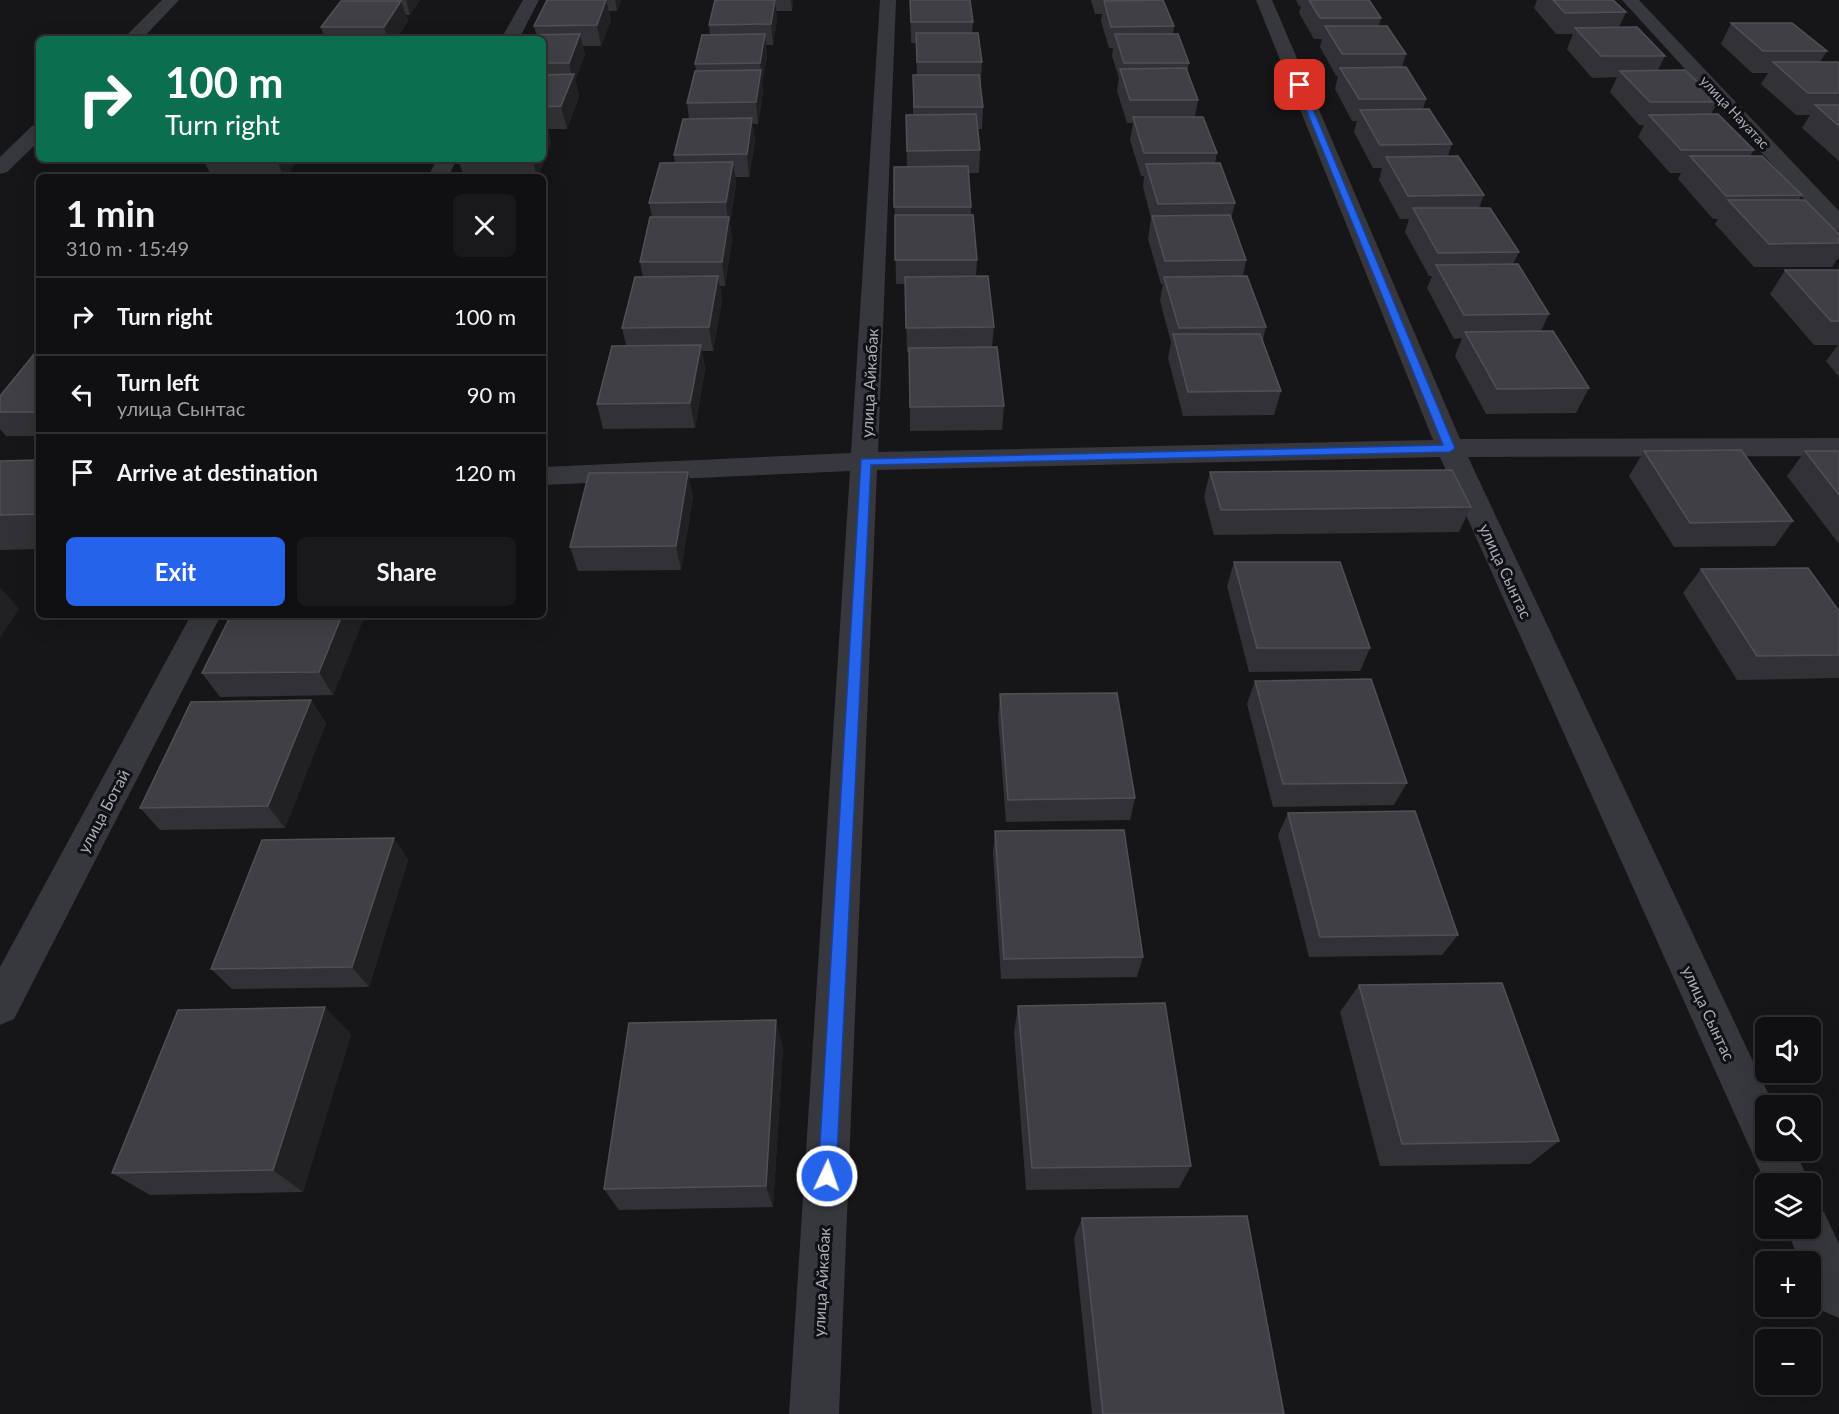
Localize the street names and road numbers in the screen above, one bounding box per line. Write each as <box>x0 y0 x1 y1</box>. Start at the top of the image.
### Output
street label: улица Науатас <box>1697 72 1773 152</box>
street label: улица Айкабак <box>857 327 881 438</box>
street label: улица Сынтас <box>1476 520 1536 622</box>
street label: улица Ботай <box>73 766 133 856</box>
street label: улица Сынтас <box>1679 962 1739 1064</box>
street label: улица Айкабак <box>809 1226 833 1337</box>

